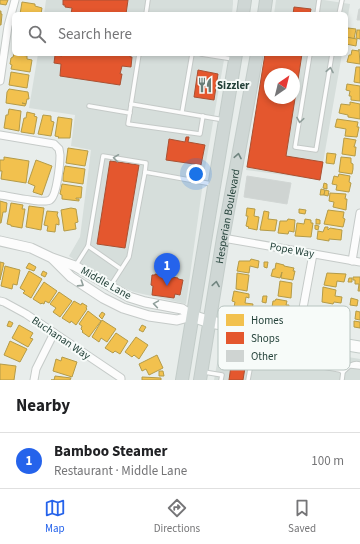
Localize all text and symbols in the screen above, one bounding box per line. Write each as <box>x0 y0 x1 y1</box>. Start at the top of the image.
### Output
search box <box>12 12 348 56</box>
icon: search <box>26 23 48 45</box>
text: Search here <box>58 24 132 45</box>
one-way arrow <box>325 67 334 73</box>
north arrow <box>264 68 300 104</box>
restaurant icon: Sizzler <box>196 76 214 94</box>
place label: Sizzler <box>217 78 250 93</box>
one-way arrow <box>296 117 304 123</box>
one-way arrow <box>233 153 242 159</box>
one-way arrow <box>113 154 120 163</box>
your location <box>186 164 206 184</box>
street label: Hesperian Boulevard <box>211 168 243 265</box>
street label: Pope Way <box>269 239 315 261</box>
pin: 1 <box>154 253 180 286</box>
street label: Middle Lane <box>78 263 134 303</box>
one-way arrow <box>77 279 84 286</box>
one-way arrow <box>211 281 220 287</box>
one-way arrow <box>152 300 159 309</box>
legend <box>218 306 350 370</box>
street label: Buchanan Way <box>29 313 93 363</box>
text: Homes <box>251 313 284 328</box>
text: Shops <box>251 331 280 346</box>
text: Other <box>251 349 277 364</box>
text: Nearby <box>16 394 70 418</box>
text: Bamboo Steamer <box>54 441 168 462</box>
text: 1 <box>26 452 32 470</box>
text: 100 m <box>311 452 344 470</box>
text: Restaurant · Middle Lane <box>54 462 187 480</box>
tab: Map <box>44 497 66 536</box>
tab: Directions <box>154 497 200 536</box>
tab: Saved <box>288 497 316 536</box>

